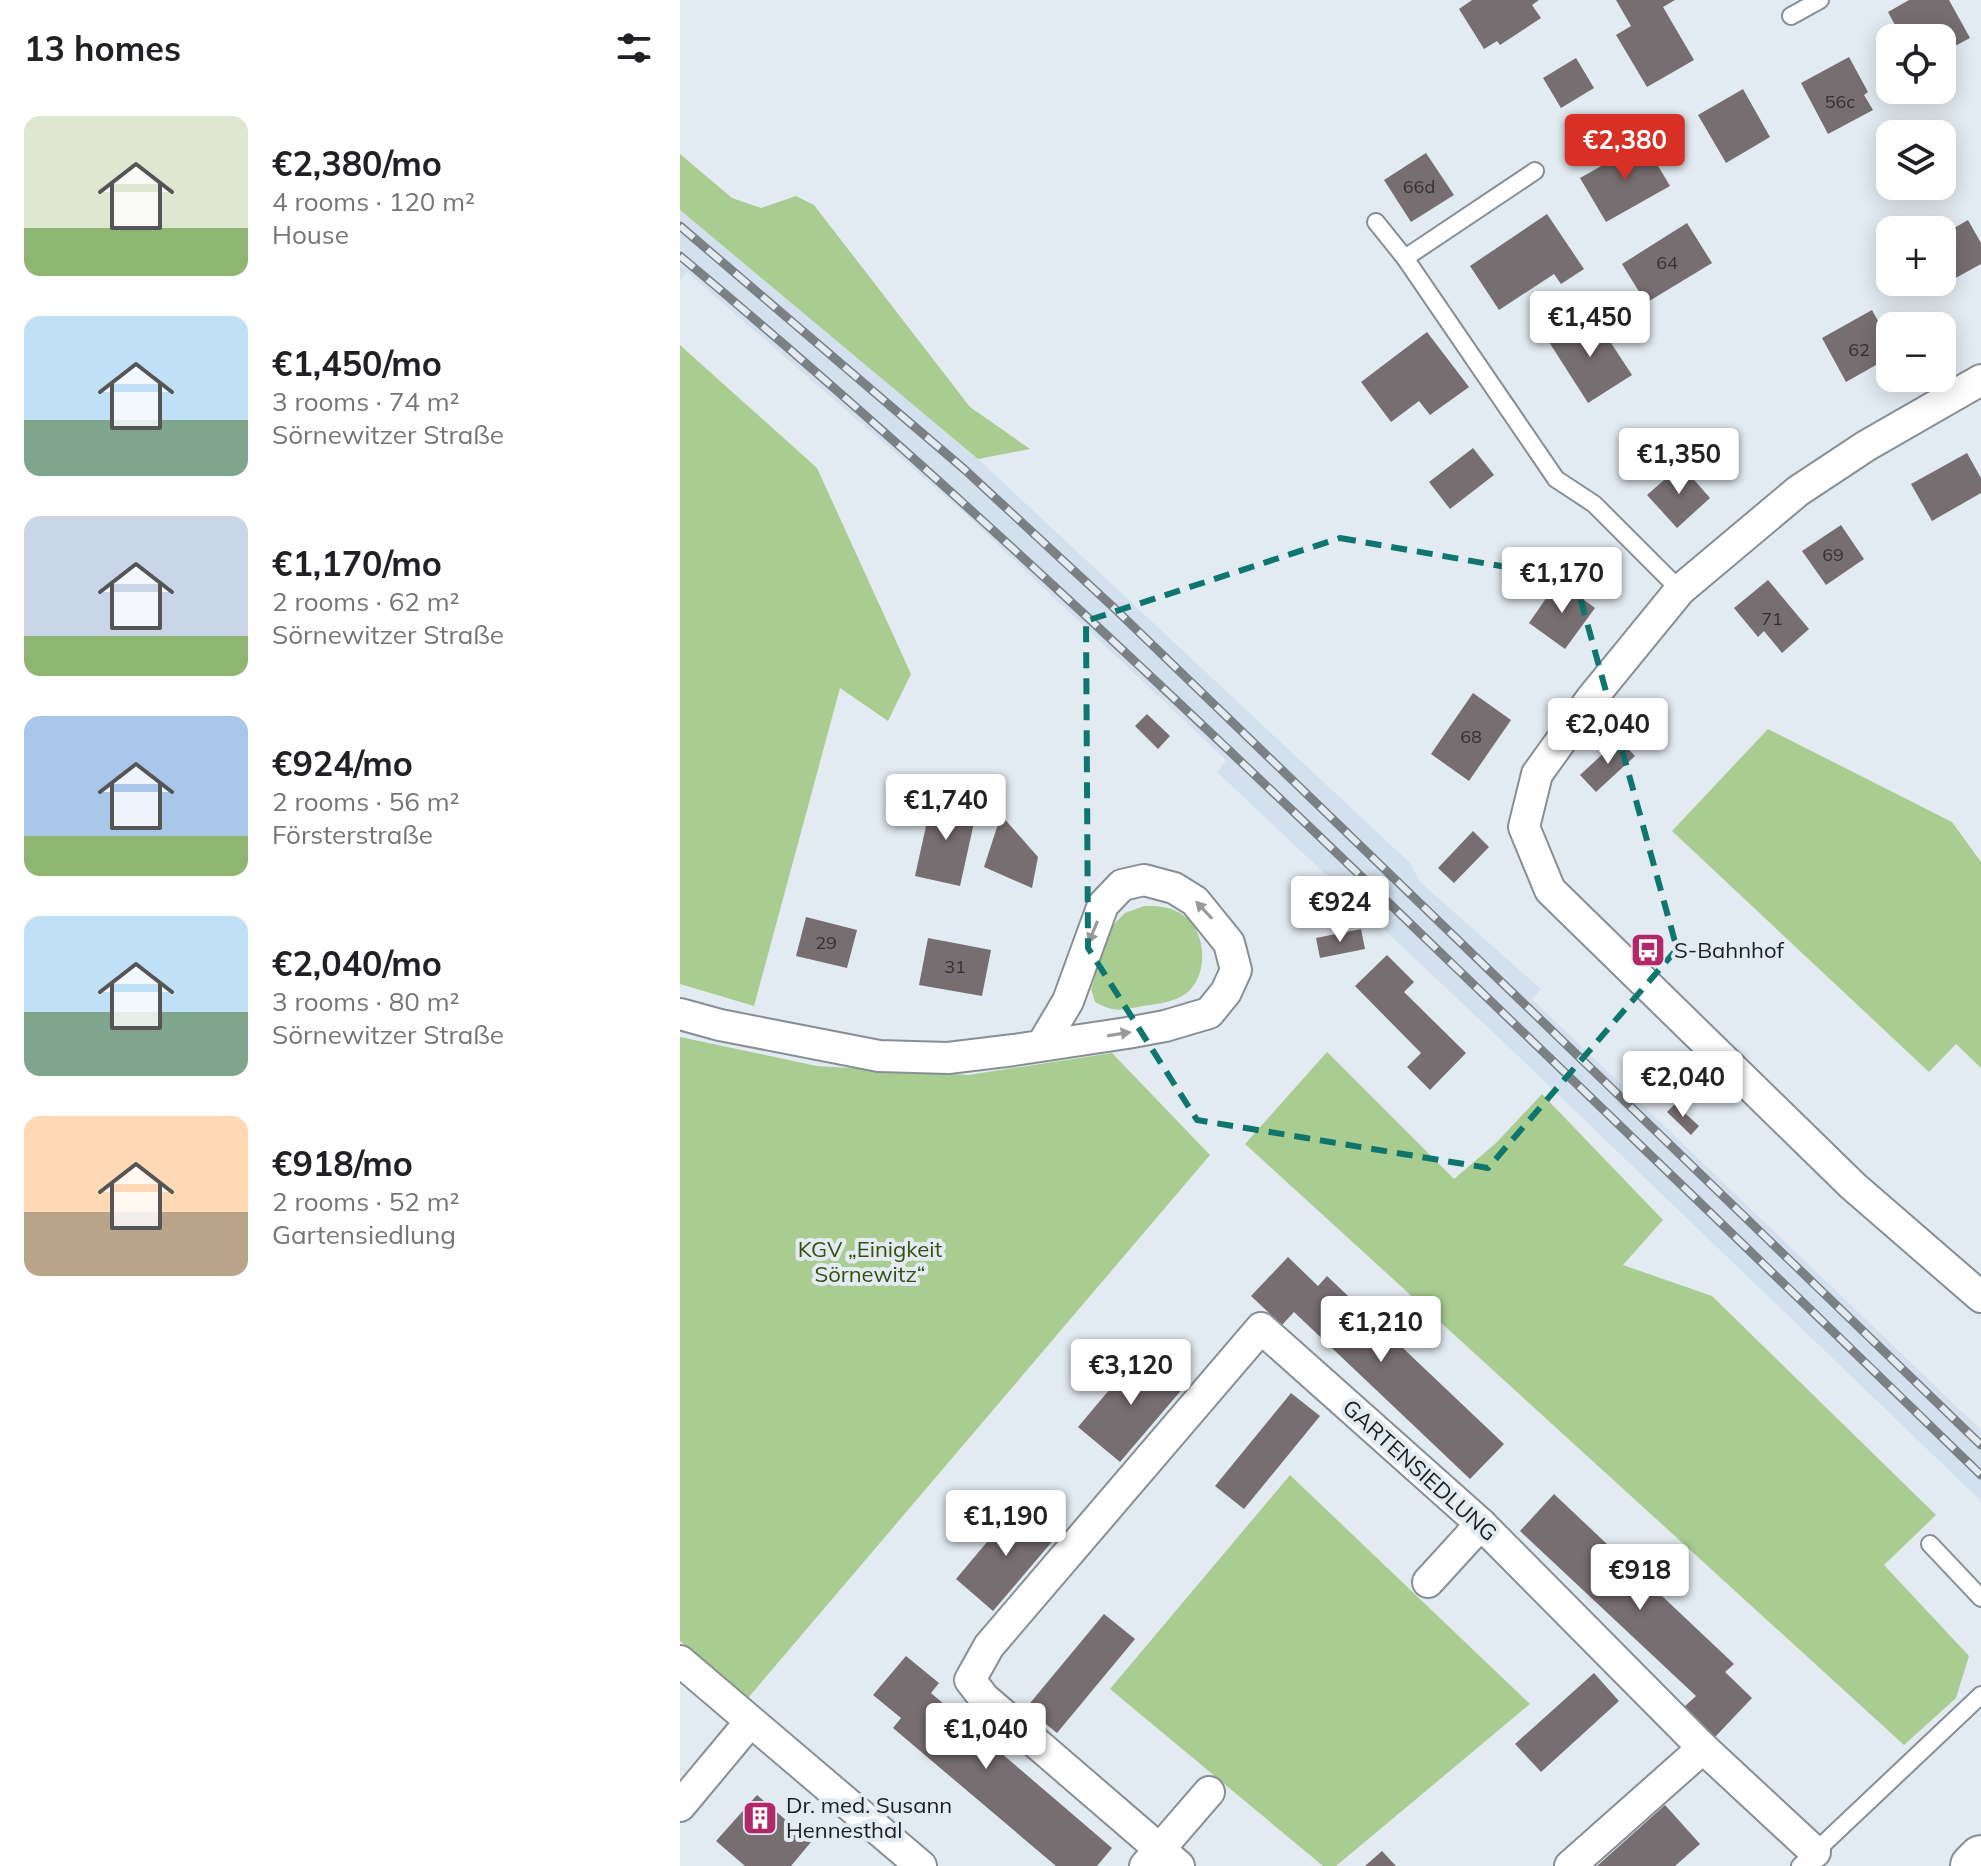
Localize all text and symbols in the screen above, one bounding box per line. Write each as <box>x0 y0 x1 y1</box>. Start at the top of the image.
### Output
map controls <box>1876 24 1956 392</box>
button: locate <box>1876 24 1956 104</box>
icon: filters <box>612 26 656 70</box>
text: 13 homes <box>24 27 181 70</box>
house number: 56c <box>1825 90 1855 113</box>
pin: €2,380 <box>1560 114 1690 182</box>
button: layers <box>1876 120 1956 200</box>
text: €2,380 <box>1583 123 1667 156</box>
text: €2,380/mo <box>272 142 442 185</box>
icon: home <box>88 148 184 244</box>
house number: 66d <box>1403 175 1435 198</box>
text: 4 rooms · 120 m² <box>272 185 475 218</box>
button: + <box>1876 216 1956 296</box>
text: House <box>272 218 349 251</box>
house number: 64 <box>1656 251 1678 274</box>
pin: €1,450 <box>1525 291 1655 359</box>
text: €1,450 <box>1548 300 1632 333</box>
button: − <box>1876 312 1956 392</box>
house number: 62 <box>1848 338 1870 361</box>
text: €1,450/mo <box>272 342 442 385</box>
icon: home <box>88 348 184 444</box>
text: 3 rooms · 74 m² <box>272 385 459 418</box>
text: Sörnewitzer Straße <box>272 418 504 451</box>
pin: €1,350 <box>1614 428 1744 496</box>
text: €1,350 <box>1637 437 1721 470</box>
text: €1,170/mo <box>272 542 442 585</box>
house number: 69 <box>1822 543 1844 566</box>
pin: €1,170 <box>1497 547 1627 615</box>
icon: home <box>88 548 184 644</box>
text: €1,170 <box>1520 556 1604 589</box>
text: 2 rooms · 62 m² <box>272 585 459 618</box>
house number: 71 <box>1761 607 1783 630</box>
text: Sörnewitzer Straße <box>272 618 504 651</box>
pin: €2,040 <box>1543 698 1673 766</box>
text: €2,040 <box>1566 707 1650 740</box>
house number: 68 <box>1460 725 1482 748</box>
text: €924/mo <box>272 742 413 785</box>
icon: home <box>88 748 184 844</box>
pin: €1,740 <box>881 774 1011 842</box>
text: €1,740 <box>904 783 988 816</box>
text: 2 rooms · 56 m² <box>272 785 459 818</box>
text: Försterstraße <box>272 818 433 851</box>
pin: €924 <box>1293 876 1387 944</box>
text: €924 <box>1309 885 1371 918</box>
one-way arrow <box>1195 901 1213 920</box>
one-way arrow <box>1086 920 1099 944</box>
house number: 29 <box>815 931 837 954</box>
bus stop icon: S-Bahnhof <box>1629 931 1667 969</box>
place label: S-Bahnhof <box>1674 936 1784 964</box>
text: €2,040/mo <box>272 942 442 985</box>
icon: home <box>88 948 184 1044</box>
house number: 31 <box>944 955 966 978</box>
text: 3 rooms · 80 m² <box>272 985 459 1018</box>
text: Sörnewitzer Straße <box>272 1018 504 1051</box>
one-way arrow <box>1107 1027 1132 1040</box>
pin: €2,040 <box>1618 1051 1748 1119</box>
text: €2,040 <box>1641 1060 1725 1093</box>
text: €918/mo <box>272 1142 413 1185</box>
icon: home <box>88 1148 184 1244</box>
text: 2 rooms · 52 m² <box>272 1185 459 1218</box>
text: Gartensiedlung <box>272 1218 456 1251</box>
park label: KGV „Einigkeit Sörnewitz“ <box>798 1235 943 1288</box>
pin: €1,210 <box>1316 1296 1446 1364</box>
text: €1,210 <box>1339 1305 1423 1338</box>
pin: €3,120 <box>1066 1339 1196 1407</box>
text: €3,120 <box>1089 1348 1173 1381</box>
street label: GARTENSIEDLUNG <box>1337 1393 1503 1547</box>
pin: €1,190 <box>941 1490 1071 1558</box>
text: €1,190 <box>964 1499 1048 1532</box>
pin: €918 <box>1593 1544 1687 1612</box>
text: €918 <box>1609 1553 1671 1586</box>
pin: €1,040 <box>921 1703 1051 1771</box>
text: €1,040 <box>944 1712 1028 1745</box>
place label: Dr. med. Susann Hennesthal <box>786 1791 952 1844</box>
building icon: Dr. med. Susann Hennesthal <box>741 1799 779 1837</box>

